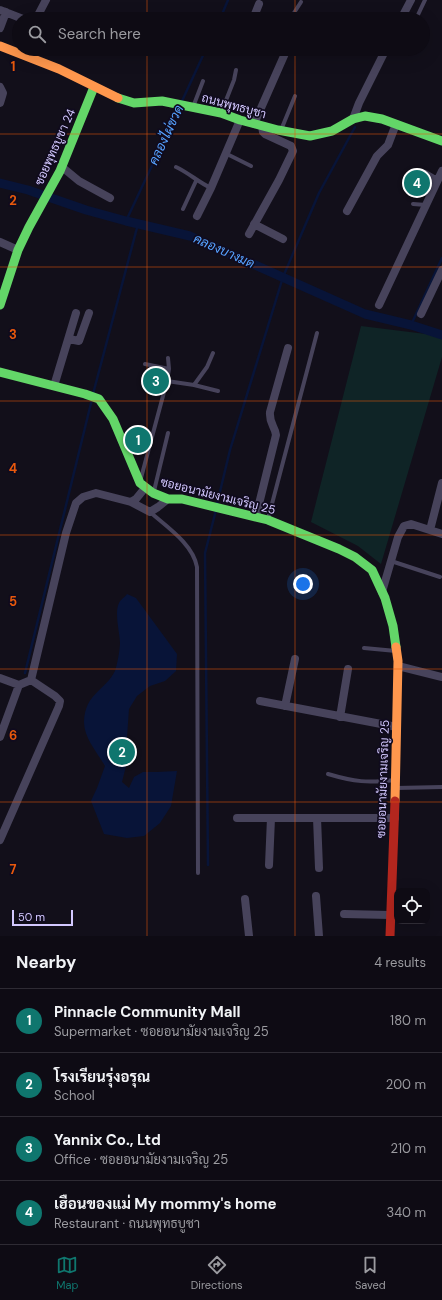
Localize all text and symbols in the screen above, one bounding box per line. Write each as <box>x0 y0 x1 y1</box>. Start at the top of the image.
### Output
search box <box>12 12 430 56</box>
icon: search <box>26 23 48 45</box>
text: Search here <box>58 24 141 44</box>
text: 1 <box>11 58 15 75</box>
street label: ถนนพุทธบูชา <box>200 90 268 123</box>
water label: คลองไผ่ขวด <box>145 102 187 168</box>
street label: ซอยพุทธบูชา 24 <box>31 106 80 188</box>
pin: 4 <box>404 168 430 198</box>
text: 2 <box>9 192 17 209</box>
water label: คลองบางมด <box>191 230 258 272</box>
text: 3 <box>9 326 17 343</box>
pin: 3 <box>143 366 169 396</box>
pin: 1 <box>125 425 151 455</box>
text: 4 <box>9 460 17 477</box>
street label: ซอยอนามัยงามเจริญ 25 <box>159 474 277 518</box>
your location <box>293 574 313 594</box>
text: 5 <box>9 593 17 610</box>
street label: ซอยอนามัยงามเจริญ 25 <box>373 720 393 838</box>
text: 6 <box>9 727 17 744</box>
pin: 2 <box>109 737 135 767</box>
text: 7 <box>10 861 17 878</box>
map controls <box>394 888 430 924</box>
button: locate <box>394 888 430 924</box>
scale bar <box>12 908 73 927</box>
text: 50 m <box>18 910 45 924</box>
text: Nearby <box>16 951 76 973</box>
text: 4 results <box>374 954 426 971</box>
text: Pinnacle Community Mall <box>54 1002 241 1022</box>
text: 1 <box>27 1012 31 1029</box>
text: 180 m <box>390 1012 426 1029</box>
text: Supermarket · ซอยอนามัยงามเจริญ 25 <box>54 1023 269 1040</box>
text: โรงเรียนรุ่งอรุณ <box>54 1067 150 1087</box>
text: 2 <box>25 1076 33 1093</box>
text: 200 m <box>386 1076 426 1093</box>
text: School <box>54 1087 95 1104</box>
text: Yannix Co., Ltd <box>54 1130 161 1150</box>
text: 3 <box>25 1140 33 1157</box>
text: 210 m <box>391 1140 426 1157</box>
text: Office · ซอยอนามัยงามเจริญ 25 <box>54 1151 228 1168</box>
text: เฮือนของแม่ My mommy's home <box>54 1194 277 1214</box>
text: 4 <box>25 1204 33 1221</box>
text: 340 m <box>386 1204 426 1221</box>
text: Restaurant · ถนนพุทธบูชา <box>54 1215 200 1232</box>
tab: Map <box>56 1254 78 1292</box>
tab: Directions <box>191 1254 243 1292</box>
tab: Saved <box>355 1254 386 1292</box>

